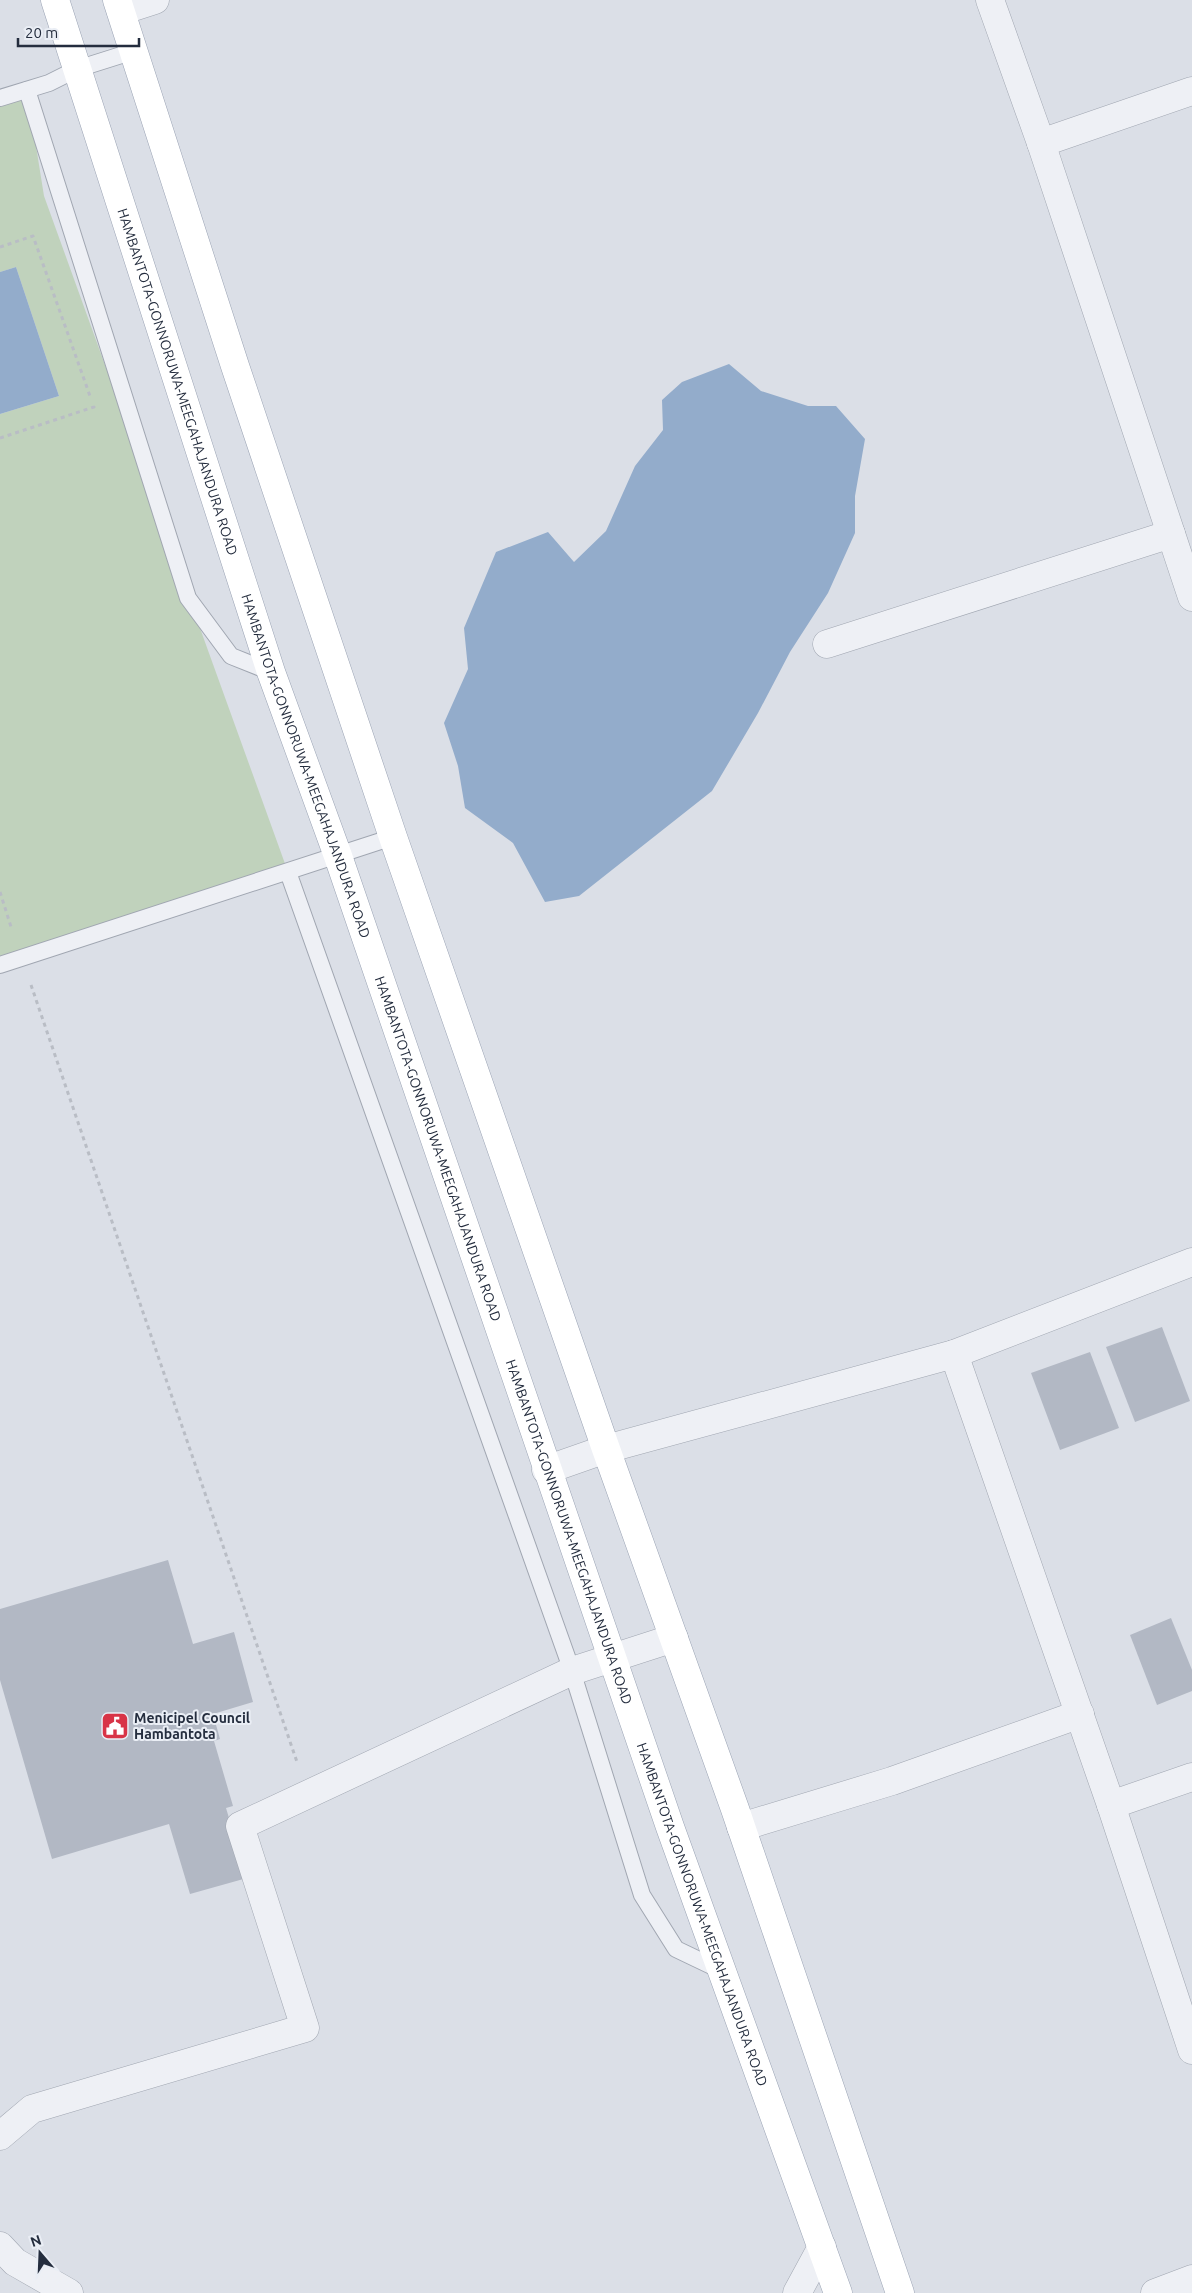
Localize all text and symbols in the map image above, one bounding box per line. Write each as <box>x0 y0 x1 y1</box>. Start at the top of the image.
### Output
scale bar <box>18 15 139 47</box>
text: 20 m <box>25 24 58 41</box>
street label: HAMBANTOTA-GONNORUWA-MEEGAHAJANDURA ROAD <box>114 206 241 557</box>
street label: HAMBANTOTA-GONNORUWA-MEEGAHAJANDURA ROAD <box>238 592 373 940</box>
street label: HAMBANTOTA-GONNORUWA-MEEGAHAJANDURA ROAD <box>372 974 504 1323</box>
street label: HAMBANTOTA-GONNORUWA-MEEGAHAJANDURA ROAD <box>503 1357 636 1707</box>
place label: Menicipel Council Hambantota <box>134 1710 250 1742</box>
public building icon: Menicipel Council Hambantota <box>100 1711 130 1741</box>
street label: HAMBANTOTA-GONNORUWA-MEEGAHAJANDURA ROAD <box>634 1741 771 2088</box>
north arrow <box>15 2228 65 2278</box>
text: N <box>28 2231 43 2250</box>

